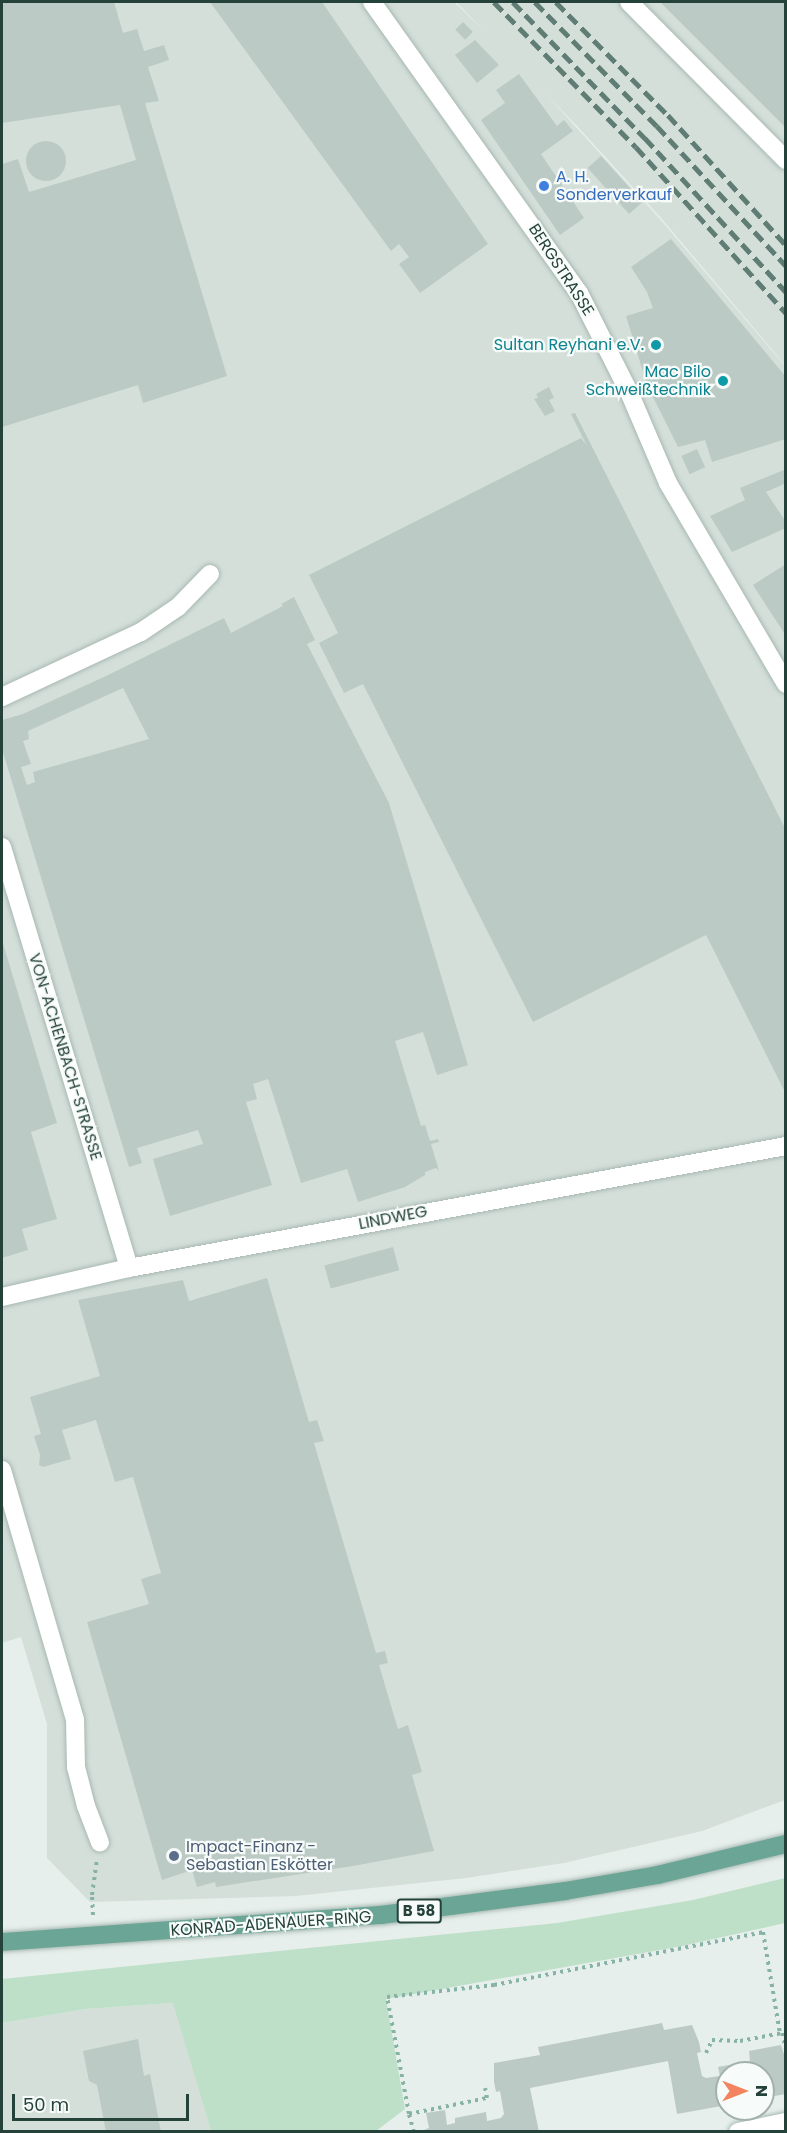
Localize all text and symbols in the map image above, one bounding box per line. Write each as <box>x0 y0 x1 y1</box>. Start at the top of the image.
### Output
place label: A. H. Sonderverkauf <box>556 167 672 205</box>
marker: A. H. Sonderverkauf <box>537 179 551 193</box>
street label: BERGSTRASSE <box>524 220 598 320</box>
place label: Sultan Reyhani e.V. <box>494 335 644 355</box>
marker: Sultan Reyhani e.V. <box>649 338 663 352</box>
place label: Mac Bilo Schweißtechnik <box>586 362 711 400</box>
marker: Mac Bilo Schweißtechnik <box>716 374 730 388</box>
street label: VON-ACHENBACH-STRASSE <box>24 951 106 1163</box>
street label: LINDWEG <box>357 1202 429 1234</box>
place label: Impact-Finanz - Sebastian Eskötter <box>186 1837 333 1875</box>
marker: Impact-Finanz - Sebastian Eskötter <box>167 1849 181 1863</box>
road number: B 58 <box>396 1899 442 1923</box>
street label: KONRAD-ADENAUER-RING <box>170 1907 372 1941</box>
north arrow <box>715 2061 775 2121</box>
scale bar <box>15 2082 192 2120</box>
text: N <box>750 2085 773 2097</box>
text: 50 m <box>23 2092 69 2117</box>

